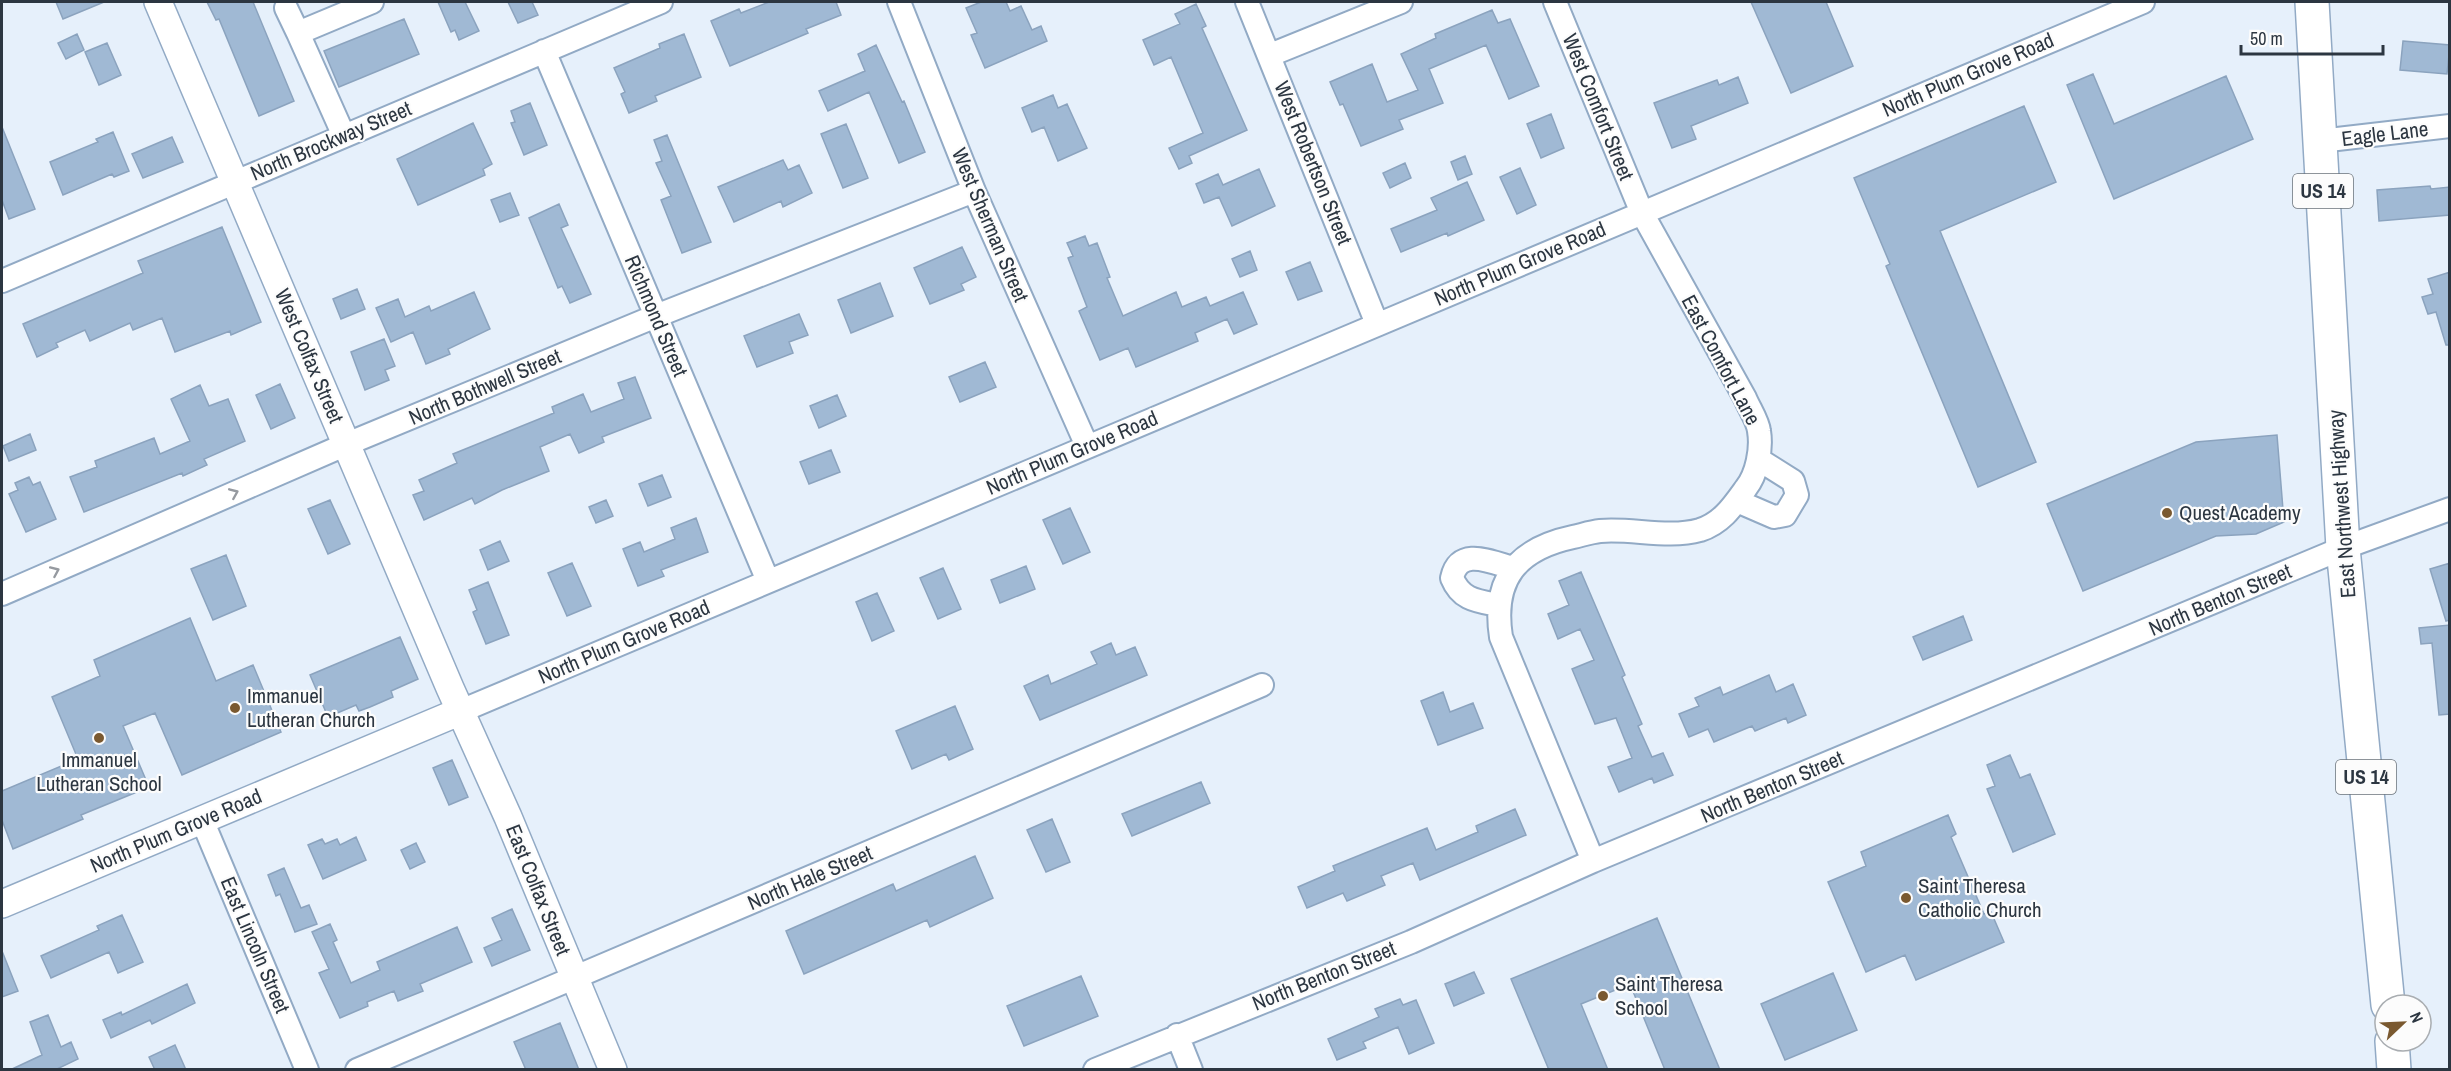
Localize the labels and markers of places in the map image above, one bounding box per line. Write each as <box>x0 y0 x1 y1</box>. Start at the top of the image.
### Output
place label: Quest Academy <box>2179 498 2301 527</box>
marker: Quest Academy <box>2160 506 2174 520</box>
place label: Immanuel Lutheran Church <box>247 681 375 734</box>
marker: Immanuel Lutheran Church <box>228 701 242 715</box>
marker: Immanuel Lutheran School <box>92 731 106 745</box>
place label: Immanuel Lutheran School <box>36 745 162 798</box>
place label: Saint Theresa Catholic Church <box>1918 871 2041 924</box>
marker: Saint Theresa Catholic Church <box>1899 891 1913 905</box>
place label: Saint Theresa School <box>1615 969 1723 1022</box>
marker: Saint Theresa School <box>1596 989 1610 1003</box>

